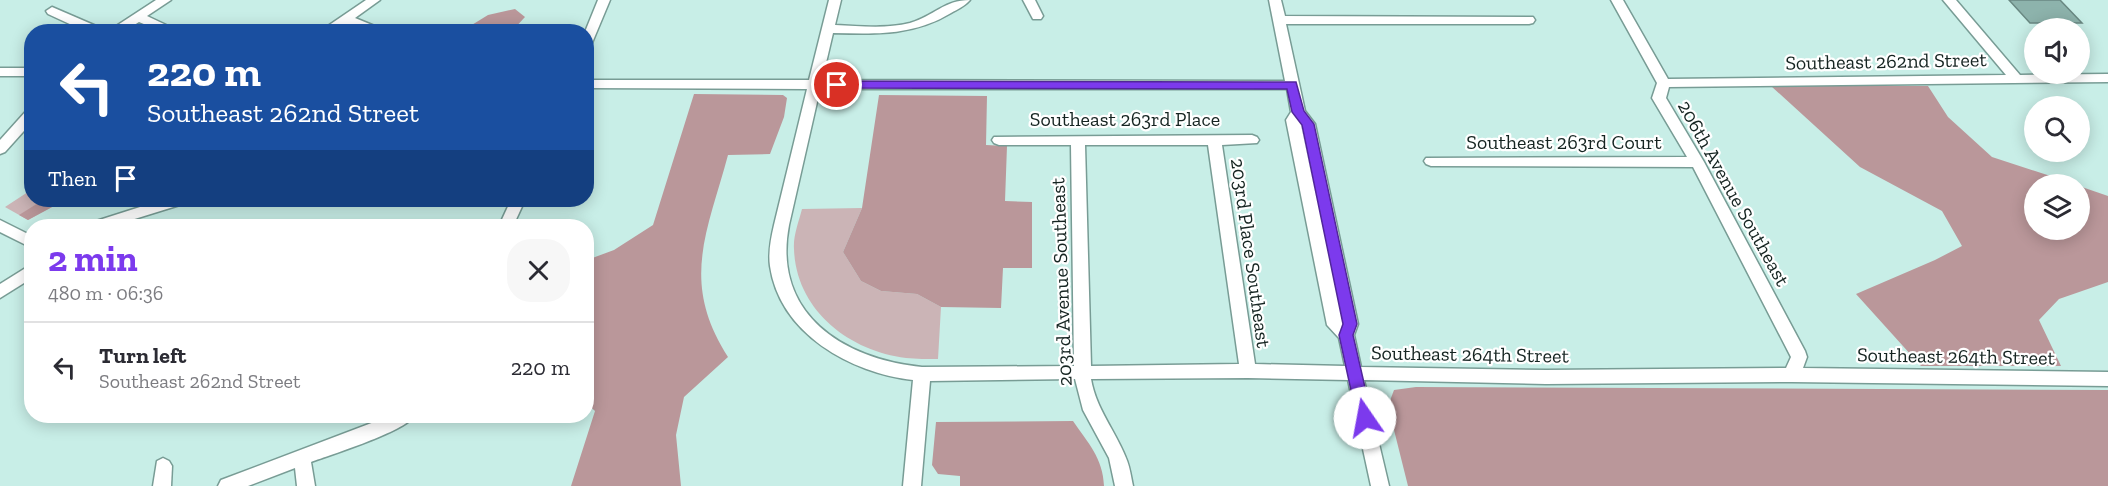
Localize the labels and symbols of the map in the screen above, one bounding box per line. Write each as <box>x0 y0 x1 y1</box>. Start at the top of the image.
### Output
street label: Southeast 262nd Street <box>1785 47 1987 75</box>
pin <box>811 59 862 110</box>
street label: 206th Avenue Southeast <box>1673 96 1795 291</box>
street label: Southeast 263rd Place <box>1030 107 1220 131</box>
street label: Southeast 263rd Court <box>1466 130 1662 154</box>
street label: 203rd Place Southeast <box>1226 157 1276 350</box>
street label: 203rd Avenue Southeast <box>1045 177 1077 387</box>
street label: Southeast 264th Street <box>1371 340 1570 368</box>
street label: Southeast 264th Street <box>1857 342 2056 370</box>
position arrow <box>1333 386 1397 450</box>

